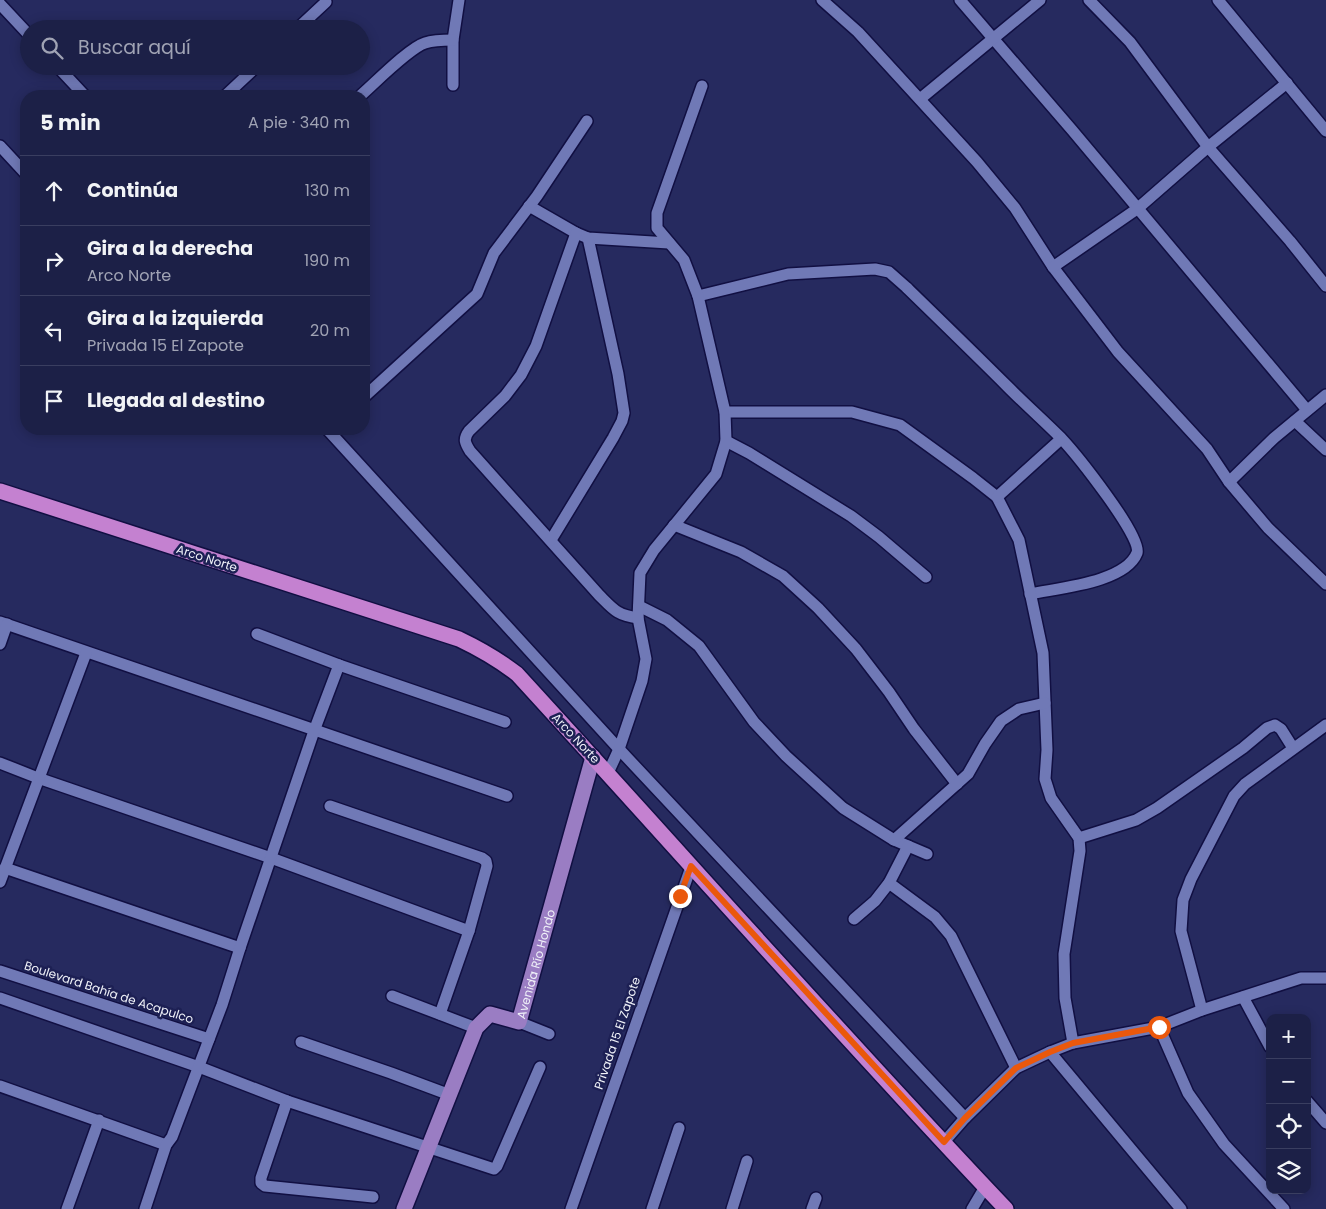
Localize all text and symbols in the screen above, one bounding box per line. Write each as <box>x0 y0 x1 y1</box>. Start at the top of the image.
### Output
search box <box>20 20 370 75</box>
icon: search <box>38 34 66 62</box>
text: Buscar aquí <box>78 34 191 61</box>
text: 5 min <box>40 108 101 137</box>
text: A pie · 340 m <box>248 111 350 134</box>
icon: ahead <box>40 177 68 205</box>
text: Continúa <box>87 177 178 204</box>
text: 130 m <box>305 179 350 202</box>
text: Gira a la derecha <box>87 235 253 262</box>
icon: right <box>40 247 68 275</box>
text: 190 m <box>304 249 350 272</box>
text: Arco Norte <box>87 264 171 287</box>
text: Gira a la izquierda <box>87 305 264 332</box>
icon: left <box>40 317 68 345</box>
text: 20 m <box>310 319 350 342</box>
text: Privada 15 El Zapote <box>87 334 244 357</box>
icon: arrive <box>40 387 68 415</box>
text: Llegada al destino <box>87 387 265 414</box>
street label: Arco Norte <box>174 540 240 576</box>
street label: Arco Norte <box>548 709 604 767</box>
route end <box>669 885 692 908</box>
street label: Avenida Río Hondo <box>512 907 559 1021</box>
street label: Boulevard Bahía de Acapulco <box>22 957 196 1028</box>
street label: Privada 15 El Zapote <box>590 975 644 1091</box>
map controls <box>1266 1014 1311 1194</box>
button: + <box>1266 1014 1311 1059</box>
route start <box>1148 1016 1171 1039</box>
button: − <box>1266 1059 1311 1104</box>
button: locate <box>1266 1104 1311 1149</box>
button: layers <box>1266 1149 1311 1194</box>

